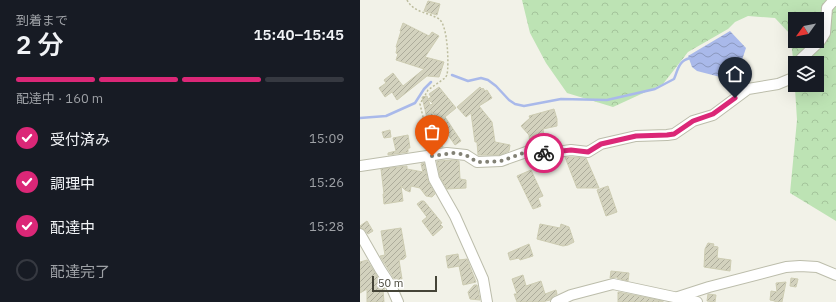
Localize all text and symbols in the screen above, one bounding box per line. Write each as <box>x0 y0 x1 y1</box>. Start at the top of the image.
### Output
text: 到着まで <box>16 12 68 29</box>
north arrow <box>788 12 824 48</box>
map controls <box>788 12 824 92</box>
text: 15:40–15:45 <box>254 25 344 44</box>
text: 2 分 <box>16 27 64 61</box>
button: layers <box>788 56 824 92</box>
pin <box>718 57 752 98</box>
icon: home <box>724 63 746 85</box>
text: 配達中 · 160 m <box>16 90 103 107</box>
pin <box>415 115 449 156</box>
icon: bag <box>421 121 443 143</box>
icon: check <box>16 127 38 149</box>
text: 受付済み <box>50 130 110 149</box>
text: 15:09 <box>309 130 344 147</box>
courier <box>524 133 564 173</box>
icon: bike <box>533 142 555 164</box>
icon: check <box>16 171 38 193</box>
text: 調理中 <box>50 174 95 193</box>
text: 15:26 <box>309 174 344 191</box>
icon: check <box>16 215 38 237</box>
text: 配達中 <box>50 218 95 237</box>
text: 15:28 <box>309 218 344 235</box>
text: 配達完了 <box>50 262 110 281</box>
scale bar <box>372 274 437 293</box>
text: 50 m <box>378 276 403 290</box>

